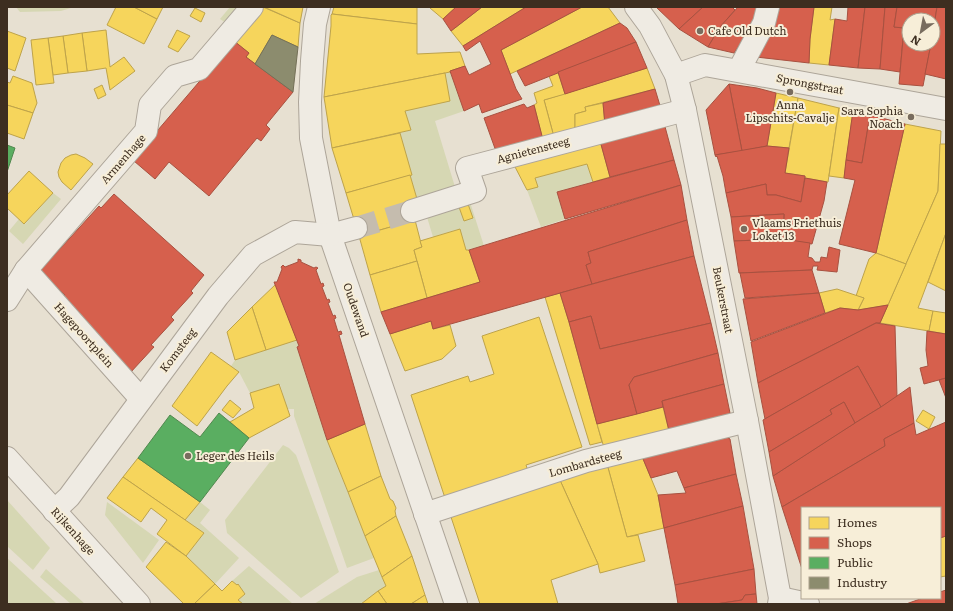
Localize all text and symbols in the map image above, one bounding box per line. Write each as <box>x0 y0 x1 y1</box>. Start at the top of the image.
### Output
north arrow <box>901 12 941 52</box>
place label: Cafe Old Dutch <box>708 22 786 38</box>
marker: Cafe Old Dutch <box>695 26 705 36</box>
text: N <box>907 32 923 51</box>
street label: Sprongstraat <box>775 69 846 97</box>
marker: Anna Lipschits-Cavalje <box>785 87 795 97</box>
place label: Anna Lipschits-Cavalje <box>745 96 835 125</box>
place label: Sara Sophia Noach <box>841 102 903 131</box>
marker: Sara Sophia Noach <box>906 112 916 122</box>
street label: Armenhage <box>96 130 149 187</box>
street label: Agnietensteeg <box>495 131 572 166</box>
place label: Vlaams Friethuis Loket 13 <box>752 214 841 243</box>
marker: Vlaams Friethuis Loket 13 <box>739 224 749 234</box>
street label: Beukerstraat <box>710 265 738 335</box>
street label: Oudewand <box>340 280 374 339</box>
street label: Hagepoortplein <box>51 298 118 370</box>
street label: Komsteeg <box>155 323 200 375</box>
street label: Lombardsteeg <box>547 444 624 480</box>
place label: Leger des Heils <box>196 447 274 463</box>
marker: Leger des Heils <box>183 451 193 461</box>
street label: Rijkenhage <box>48 503 100 558</box>
legend <box>801 507 941 599</box>
text: Homes <box>837 513 877 531</box>
text: Shops <box>837 533 872 551</box>
text: Public <box>837 553 873 571</box>
text: Industry <box>837 573 887 591</box>

